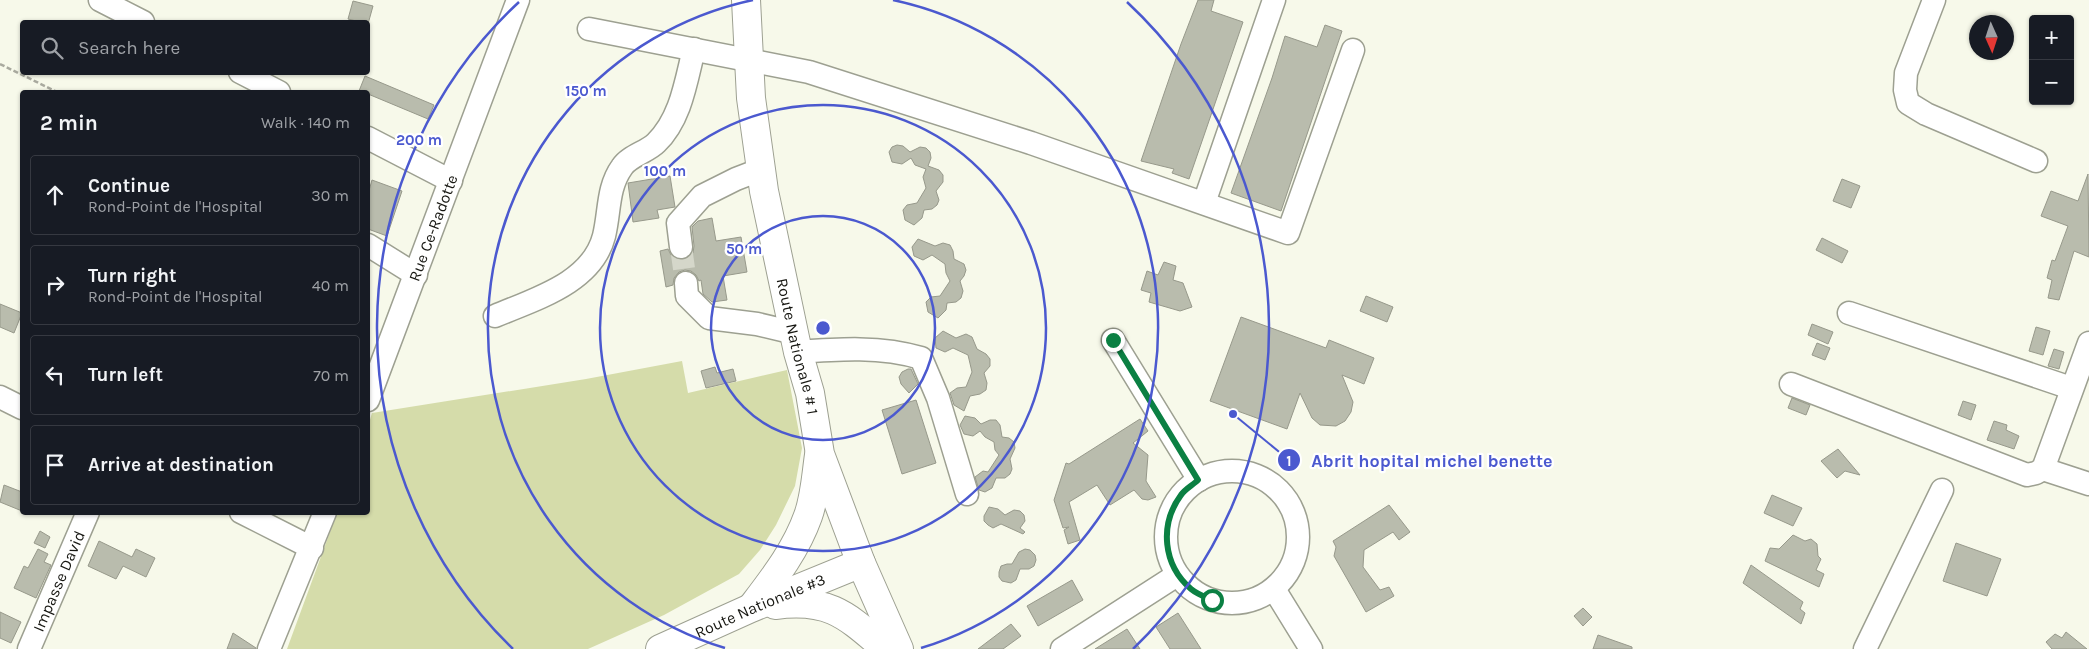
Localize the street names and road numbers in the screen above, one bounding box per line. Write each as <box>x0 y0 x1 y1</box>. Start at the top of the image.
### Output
street label: Rue Ce-Radotte <box>404 172 462 284</box>
street label: Route Nationale # 1 <box>773 276 822 416</box>
street label: Impasse David <box>29 528 89 635</box>
street label: Route Nationale #3 <box>692 570 828 642</box>

